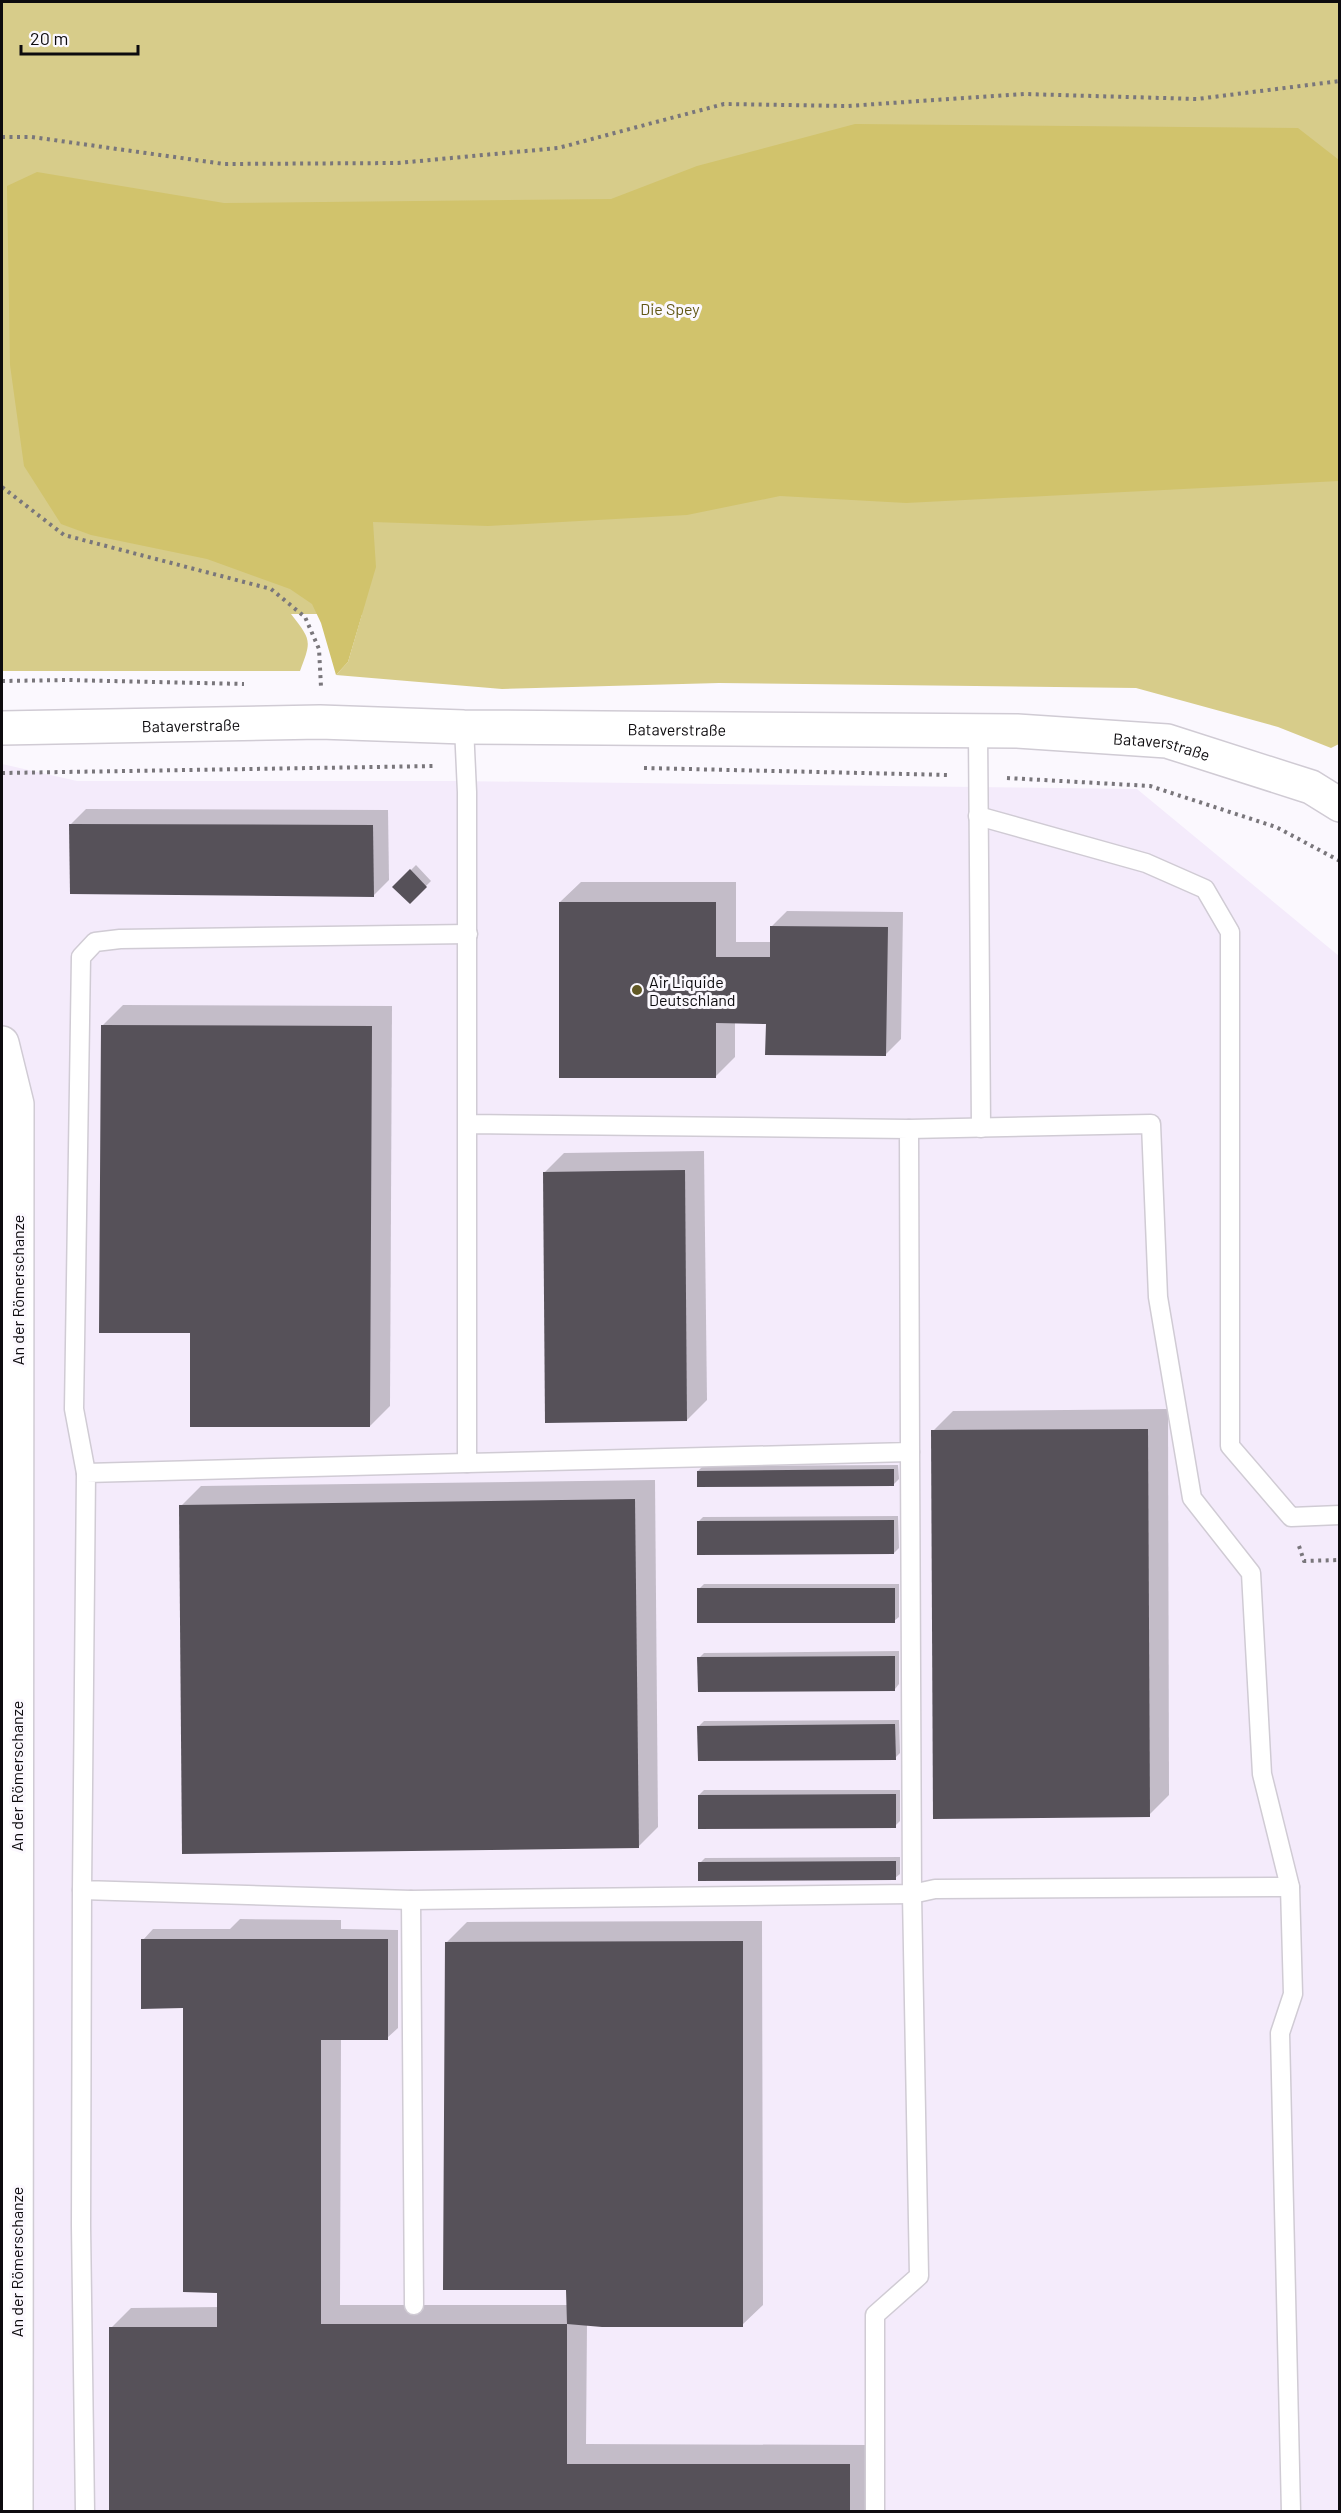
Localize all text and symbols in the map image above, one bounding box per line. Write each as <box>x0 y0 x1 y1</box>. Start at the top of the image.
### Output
scale bar <box>21 18 138 56</box>
text: 20 m <box>30 27 68 49</box>
park label: Die Spey <box>640 299 700 318</box>
street label: Bataverstraße <box>142 714 240 735</box>
street label: Bataverstraße <box>627 719 726 738</box>
street label: Bataverstraße <box>1113 728 1213 764</box>
place label: Air Liquide Deutschland <box>649 972 736 1009</box>
marker: Air Liquide Deutschland <box>630 983 644 997</box>
street label: An der Römerschanze <box>8 1215 27 1365</box>
street label: An der Römerschanze <box>7 1701 26 1851</box>
street label: An der Römerschanze <box>7 2187 26 2337</box>

